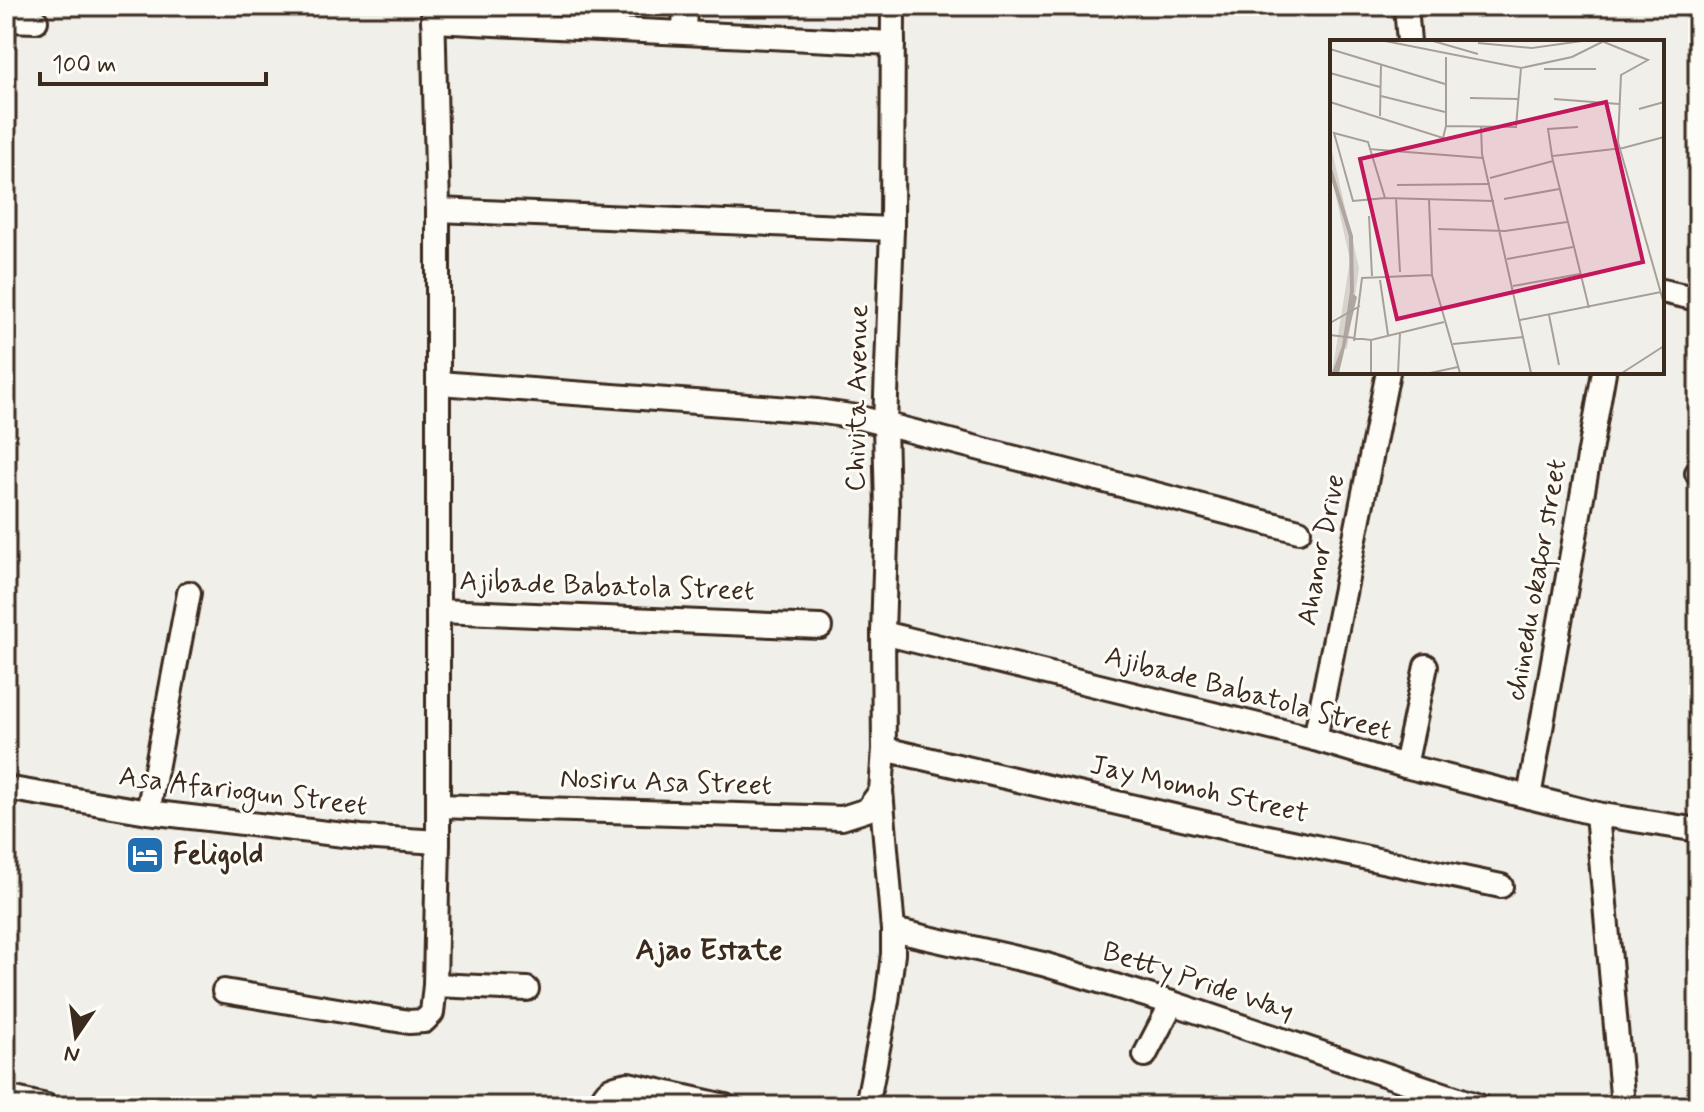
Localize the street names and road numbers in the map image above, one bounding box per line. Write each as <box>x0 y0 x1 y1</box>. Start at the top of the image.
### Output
street label: Chivita Avenue <box>838 304 878 492</box>
street label: chinedu okafor street <box>1498 456 1578 704</box>
street label: Ahanor Drive <box>1289 471 1355 629</box>
street label: Ajibade Babatola Street <box>459 563 755 611</box>
street label: Ajibade Babatola Street <box>1101 638 1395 750</box>
street label: Jay Momoh Street <box>1086 747 1312 833</box>
street label: Asa Afariogun Street <box>116 758 369 828</box>
street label: Nosiru Asa Street <box>559 761 773 805</box>
street label: Betty Pride Way <box>1098 934 1298 1030</box>

